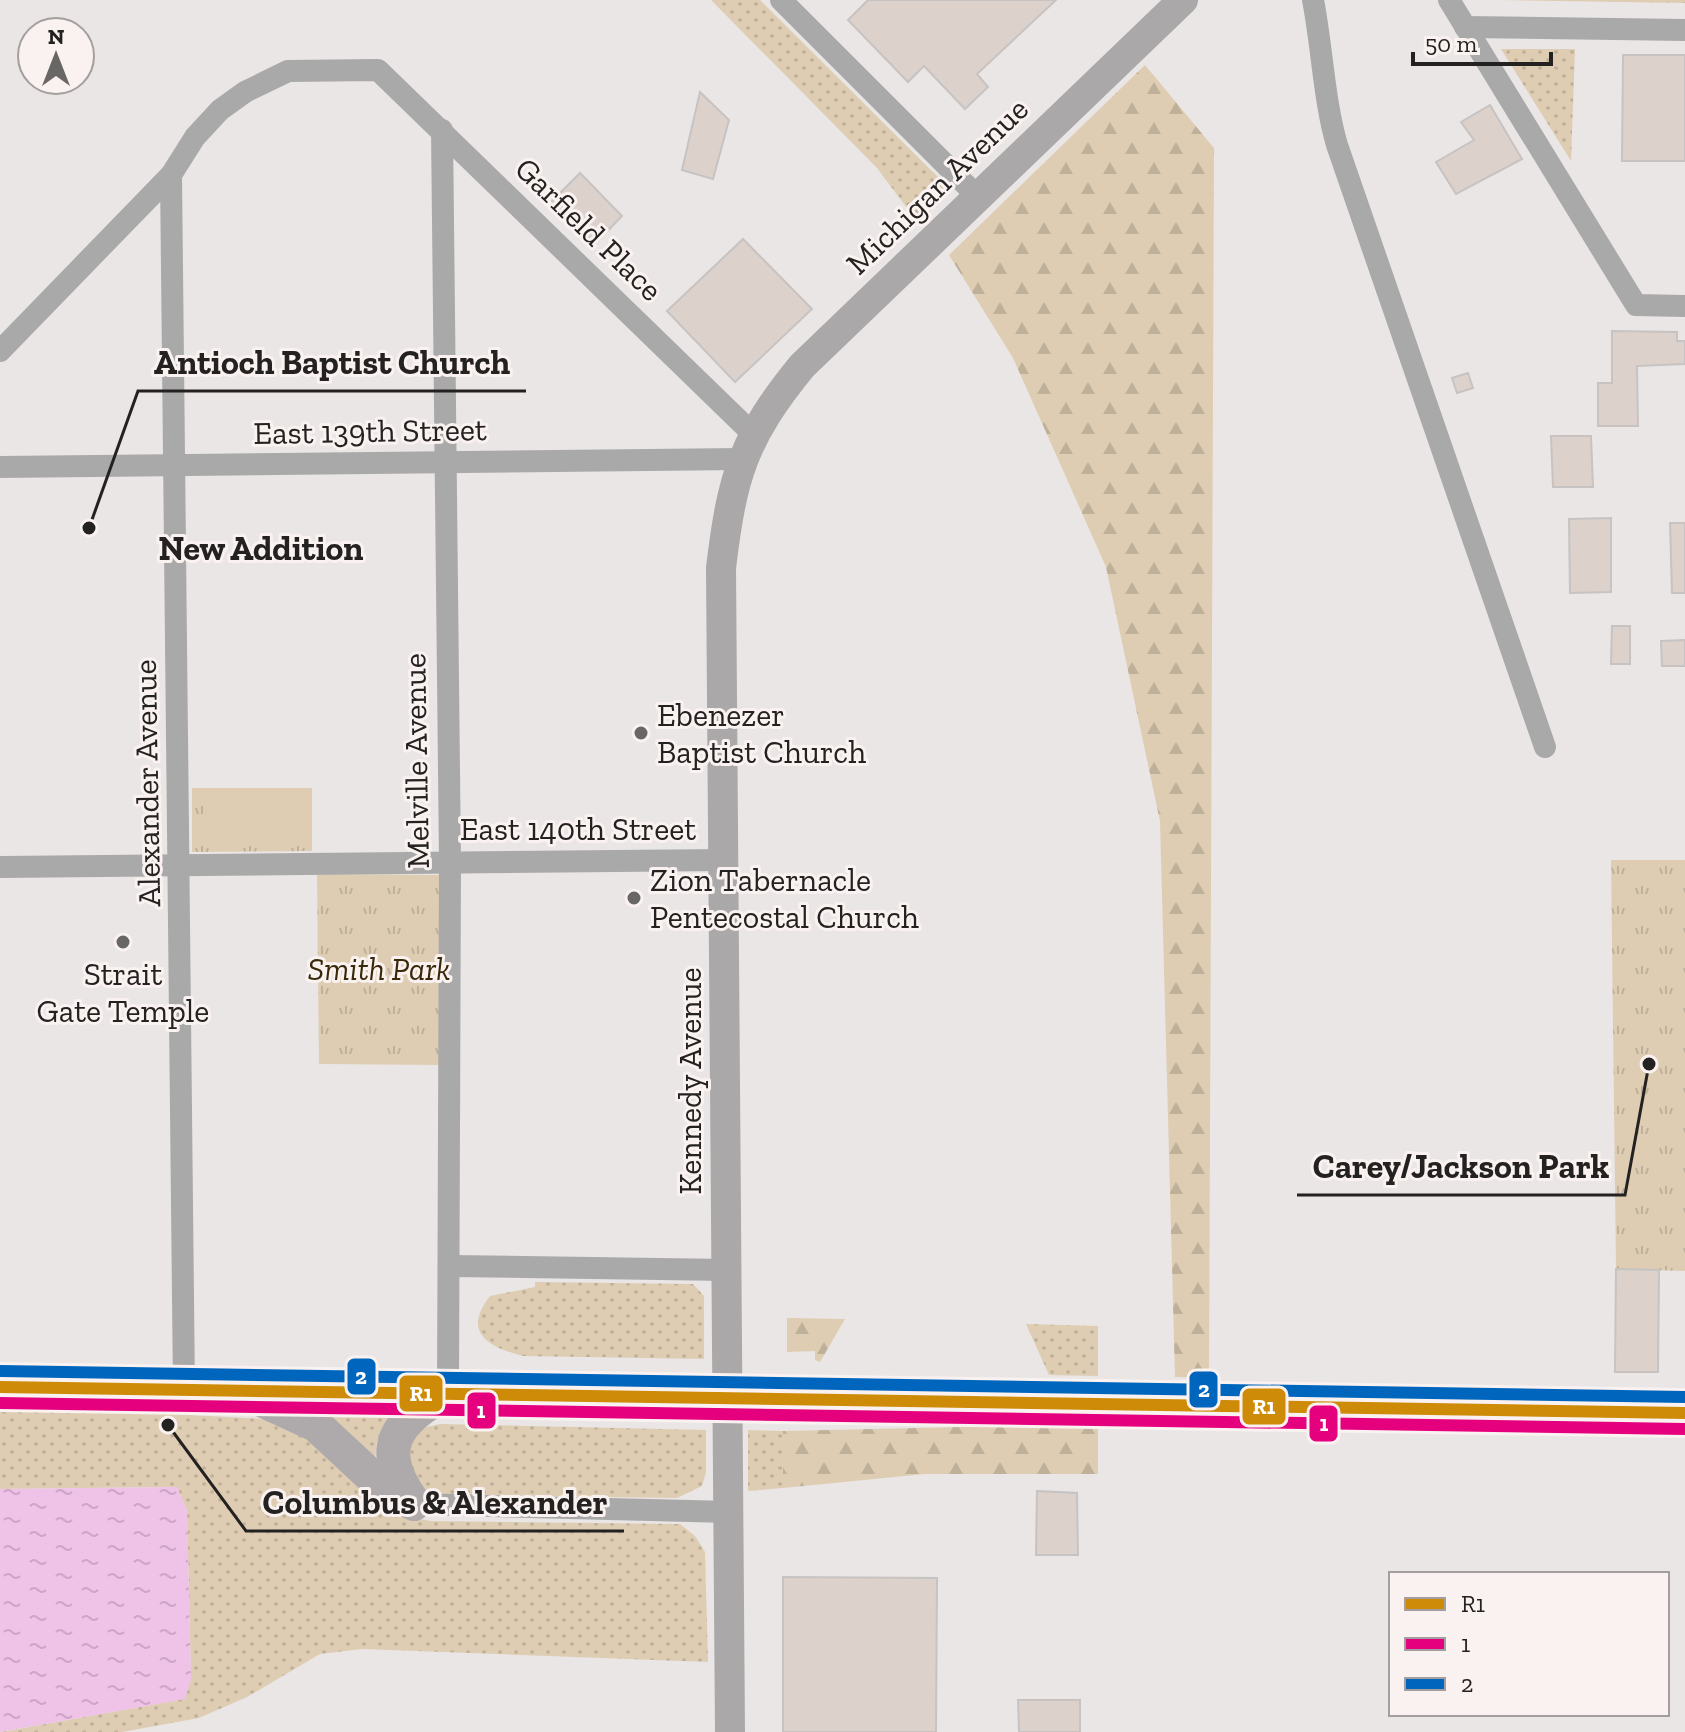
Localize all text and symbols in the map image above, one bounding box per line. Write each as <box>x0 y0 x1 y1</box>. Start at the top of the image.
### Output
north arrow <box>16 16 96 96</box>
scale bar <box>1413 16 1551 66</box>
text: N <box>48 23 65 50</box>
text: 50 m <box>1425 29 1478 58</box>
street label: Michigan Avenue <box>838 90 1036 282</box>
street label: Garfield Place <box>508 149 670 309</box>
callout: Antioch Baptist Church <box>138 333 526 391</box>
text: Antioch Baptist Church <box>154 342 510 383</box>
street label: East 139th Street <box>253 410 487 452</box>
district label: New Addition <box>159 528 364 569</box>
street label: Melville Avenue <box>395 653 437 869</box>
street label: Alexander Avenue <box>126 659 168 907</box>
place label: Ebenezer Baptist Church <box>657 696 866 771</box>
marker: Ebenezer Baptist Church <box>632 724 650 742</box>
street label: East 140th Street <box>460 810 696 848</box>
place label: Zion Tabernacle Pentecostal Church <box>650 861 919 936</box>
marker: Zion Tabernacle Pentecostal Church <box>625 889 643 907</box>
marker: Strait Gate Temple <box>114 933 132 951</box>
park label: Smith Park <box>308 950 450 988</box>
place label: Strait Gate Temple <box>37 955 209 1030</box>
street label: Kennedy Avenue <box>671 967 709 1195</box>
callout: Carey/Jackson Park <box>1297 1137 1625 1195</box>
text: Carey/Jackson Park <box>1313 1146 1609 1187</box>
line badge: 2 <box>346 1357 377 1396</box>
text: 2 <box>355 1363 367 1390</box>
line badge: 2 <box>1188 1370 1219 1409</box>
line badge: R1 <box>398 1374 444 1413</box>
text: 2 <box>1198 1376 1210 1403</box>
text: R1 <box>410 1380 433 1407</box>
line badge: R1 <box>1241 1387 1287 1426</box>
line badge: 1 <box>466 1391 497 1430</box>
text: R1 <box>1253 1393 1276 1420</box>
text: 1 <box>477 1397 486 1424</box>
line badge: 1 <box>1308 1404 1339 1443</box>
text: 1 <box>1320 1410 1329 1437</box>
callout: Columbus & Alexander <box>246 1473 624 1531</box>
text: Columbus & Alexander <box>263 1482 607 1523</box>
legend <box>1389 1572 1669 1716</box>
text: R1 <box>1461 1589 1485 1618</box>
text: 1 <box>1461 1629 1470 1658</box>
text: 2 <box>1461 1669 1473 1698</box>

